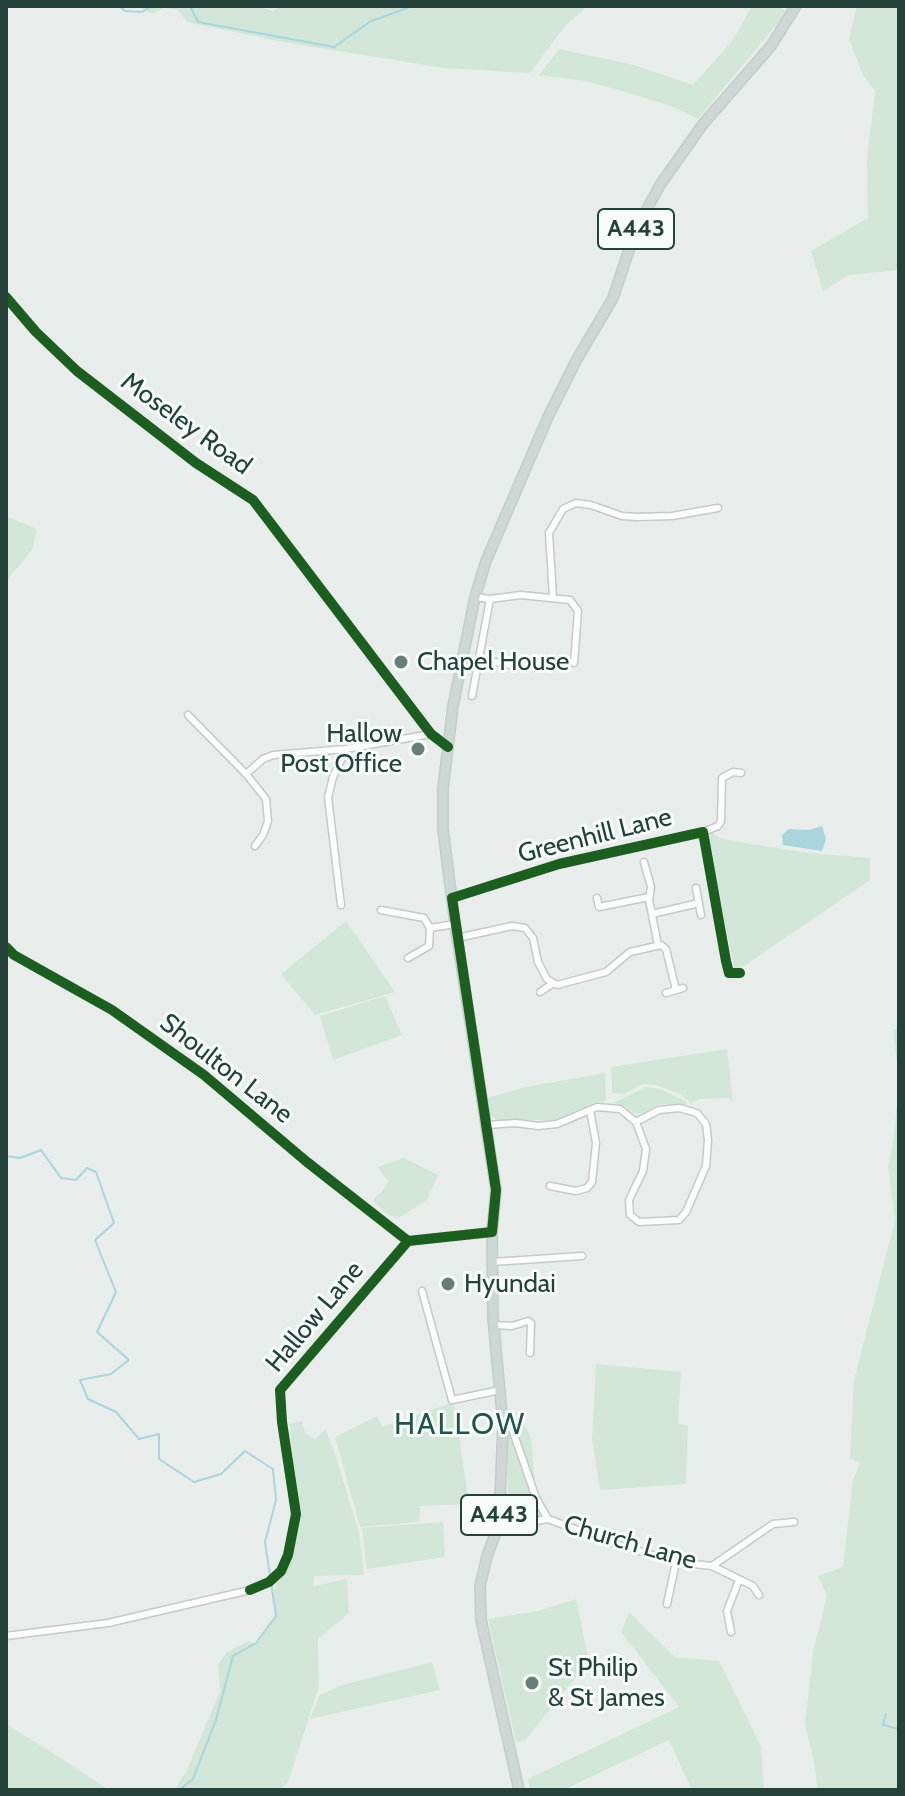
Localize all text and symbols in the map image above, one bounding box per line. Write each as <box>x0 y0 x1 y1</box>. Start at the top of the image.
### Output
road number: A443 <box>598 209 674 249</box>
street label: Moseley Road <box>115 366 257 482</box>
place label: Chapel House <box>417 646 569 678</box>
marker: Chapel House <box>392 653 410 671</box>
place label: Hallow Post Office <box>280 718 402 780</box>
marker: Hallow Post Office <box>409 740 427 758</box>
street label: Greenhill Lane <box>515 802 675 870</box>
street label: Shoulton Lane <box>153 1008 299 1130</box>
street label: Hallow Lane <box>260 1255 370 1379</box>
place label: Hyundai <box>464 1268 556 1300</box>
marker: Hyundai <box>439 1275 457 1293</box>
district label: HALLOW <box>394 1407 526 1443</box>
road number: A443 <box>461 1495 537 1535</box>
street label: Church Lane <box>560 1509 700 1577</box>
place label: St Philip & St James <box>548 1652 665 1714</box>
marker: St Philip & St James <box>523 1674 541 1692</box>

